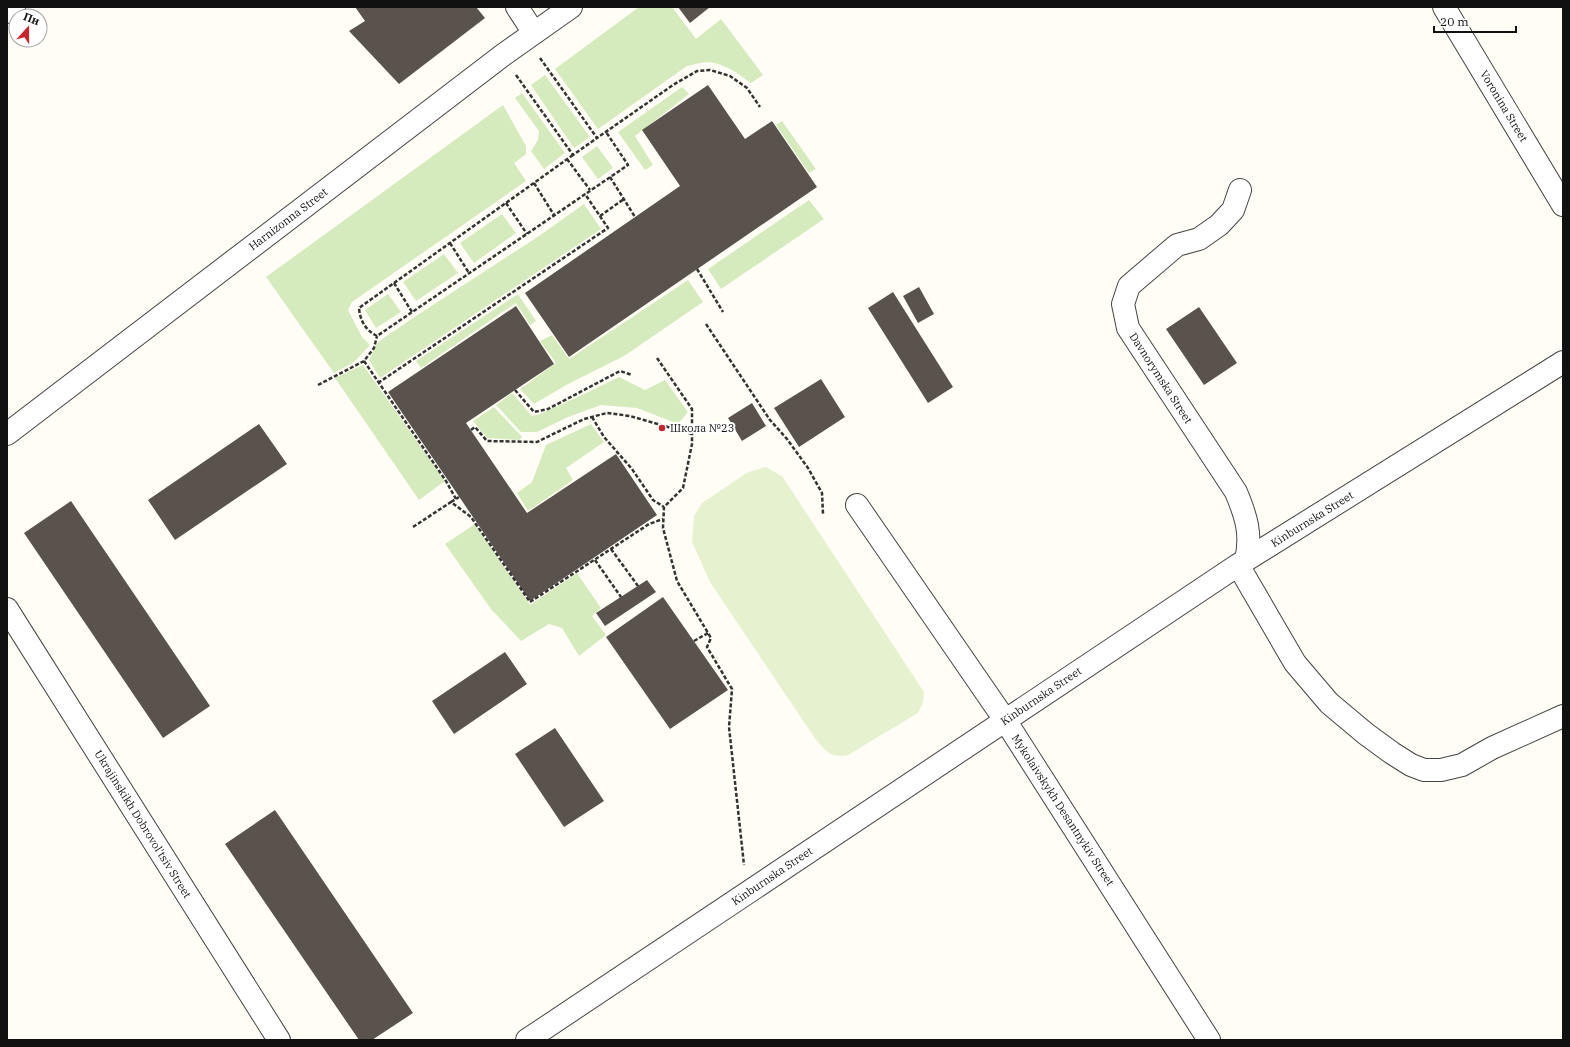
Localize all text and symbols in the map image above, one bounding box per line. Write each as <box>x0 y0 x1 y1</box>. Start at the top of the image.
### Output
north arrow <box>8 8 48 48</box>
scale bar <box>1434 8 1516 34</box>
text: Пн <box>21 9 42 28</box>
text: 20 m <box>1440 14 1469 29</box>
street label: Voronina Street <box>1477 68 1531 144</box>
street label: Harnizonna Street <box>246 185 330 253</box>
street label: Davnorymska Street <box>1126 330 1196 426</box>
place label: Школа №23 <box>670 421 734 435</box>
marker: Школа №23 <box>657 423 667 433</box>
street label: Kinburnska Street <box>1268 488 1356 550</box>
street label: Kinburnska Street <box>998 664 1084 728</box>
street label: Mykolaivskykh Desantnykiv Street <box>1009 732 1117 889</box>
street label: Ukrajinskikh Dobrovol'tsiv Street <box>92 747 195 901</box>
street label: Kinburnska Street <box>729 844 815 908</box>

